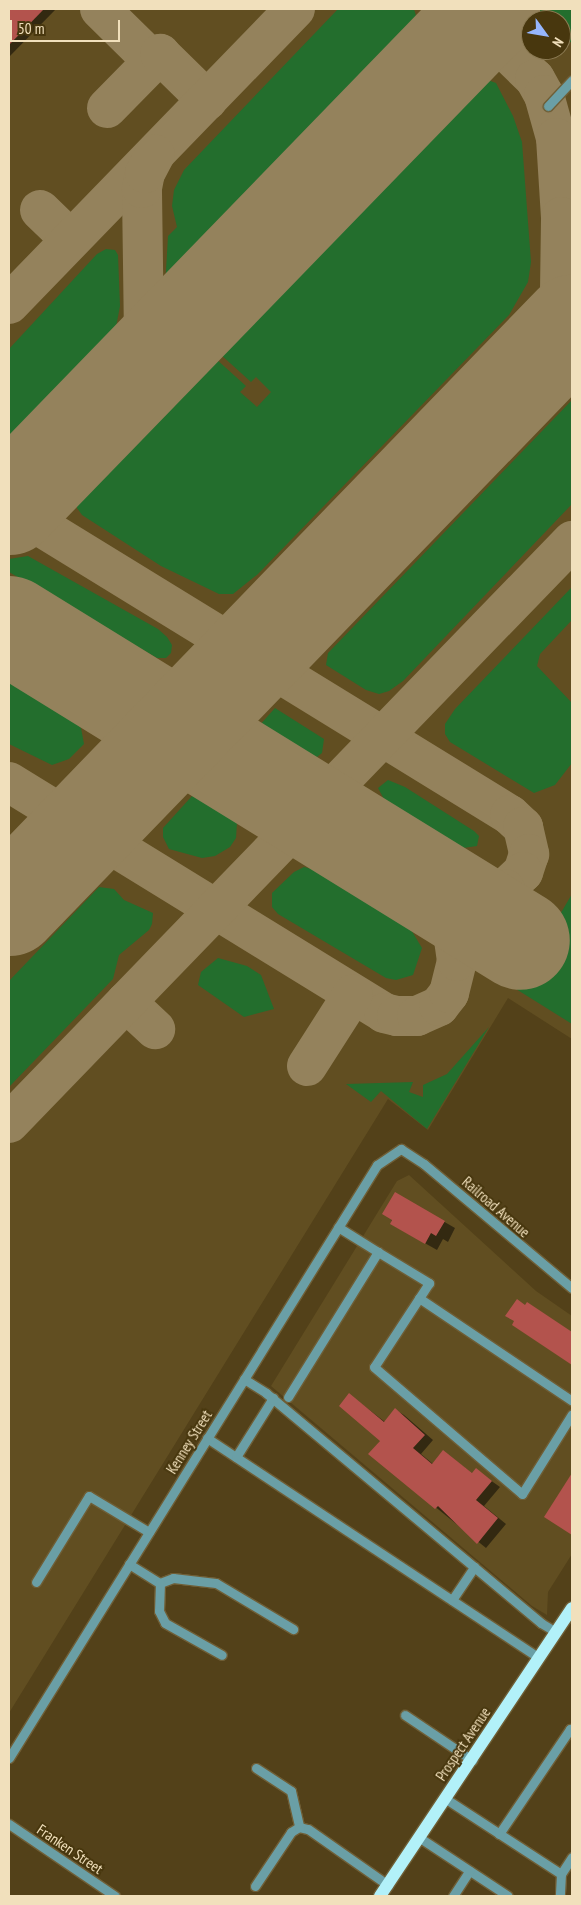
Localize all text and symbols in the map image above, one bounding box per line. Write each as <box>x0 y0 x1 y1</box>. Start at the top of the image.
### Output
scale bar <box>12 10 122 42</box>
north arrow <box>521 10 571 60</box>
text: 50 m <box>18 19 44 38</box>
text: N <box>548 34 568 50</box>
street label: Railroad Avenue <box>458 1173 534 1241</box>
street label: Kenney Street <box>162 1407 216 1477</box>
street label: Prospect Avenue <box>432 1704 494 1784</box>
street label: Franken Street <box>34 1820 106 1878</box>

